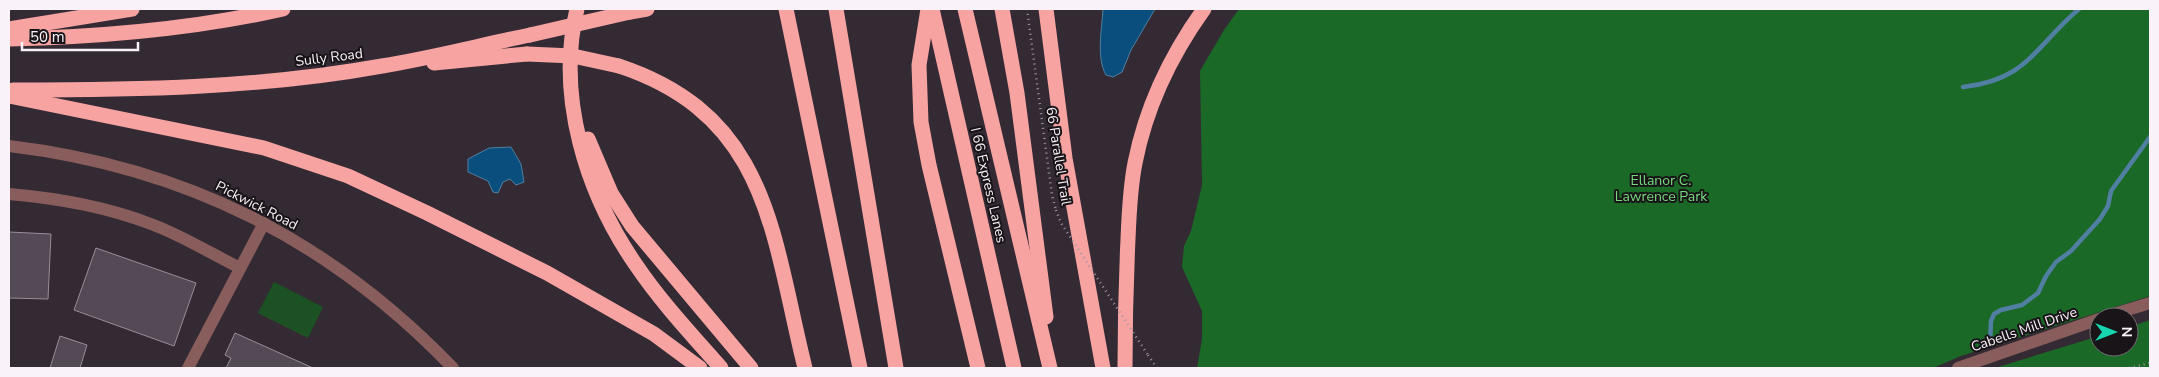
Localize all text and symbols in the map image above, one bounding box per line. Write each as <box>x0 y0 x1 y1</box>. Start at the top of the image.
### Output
scale bar <box>22 20 139 52</box>
text: 50 m <box>30 27 65 47</box>
street label: Sully Road <box>294 44 364 71</box>
street label: 66 Parallel Trail <box>1041 106 1076 207</box>
street label: I 66 Express Lanes <box>966 126 1011 245</box>
park label: Ellanor C. Lawrence Park <box>1615 171 1708 206</box>
street label: Pickwick Road <box>212 177 301 234</box>
street label: Cabells Mill Drive <box>1969 302 2080 357</box>
north arrow <box>2089 307 2139 357</box>
text: N <box>2117 327 2136 337</box>

